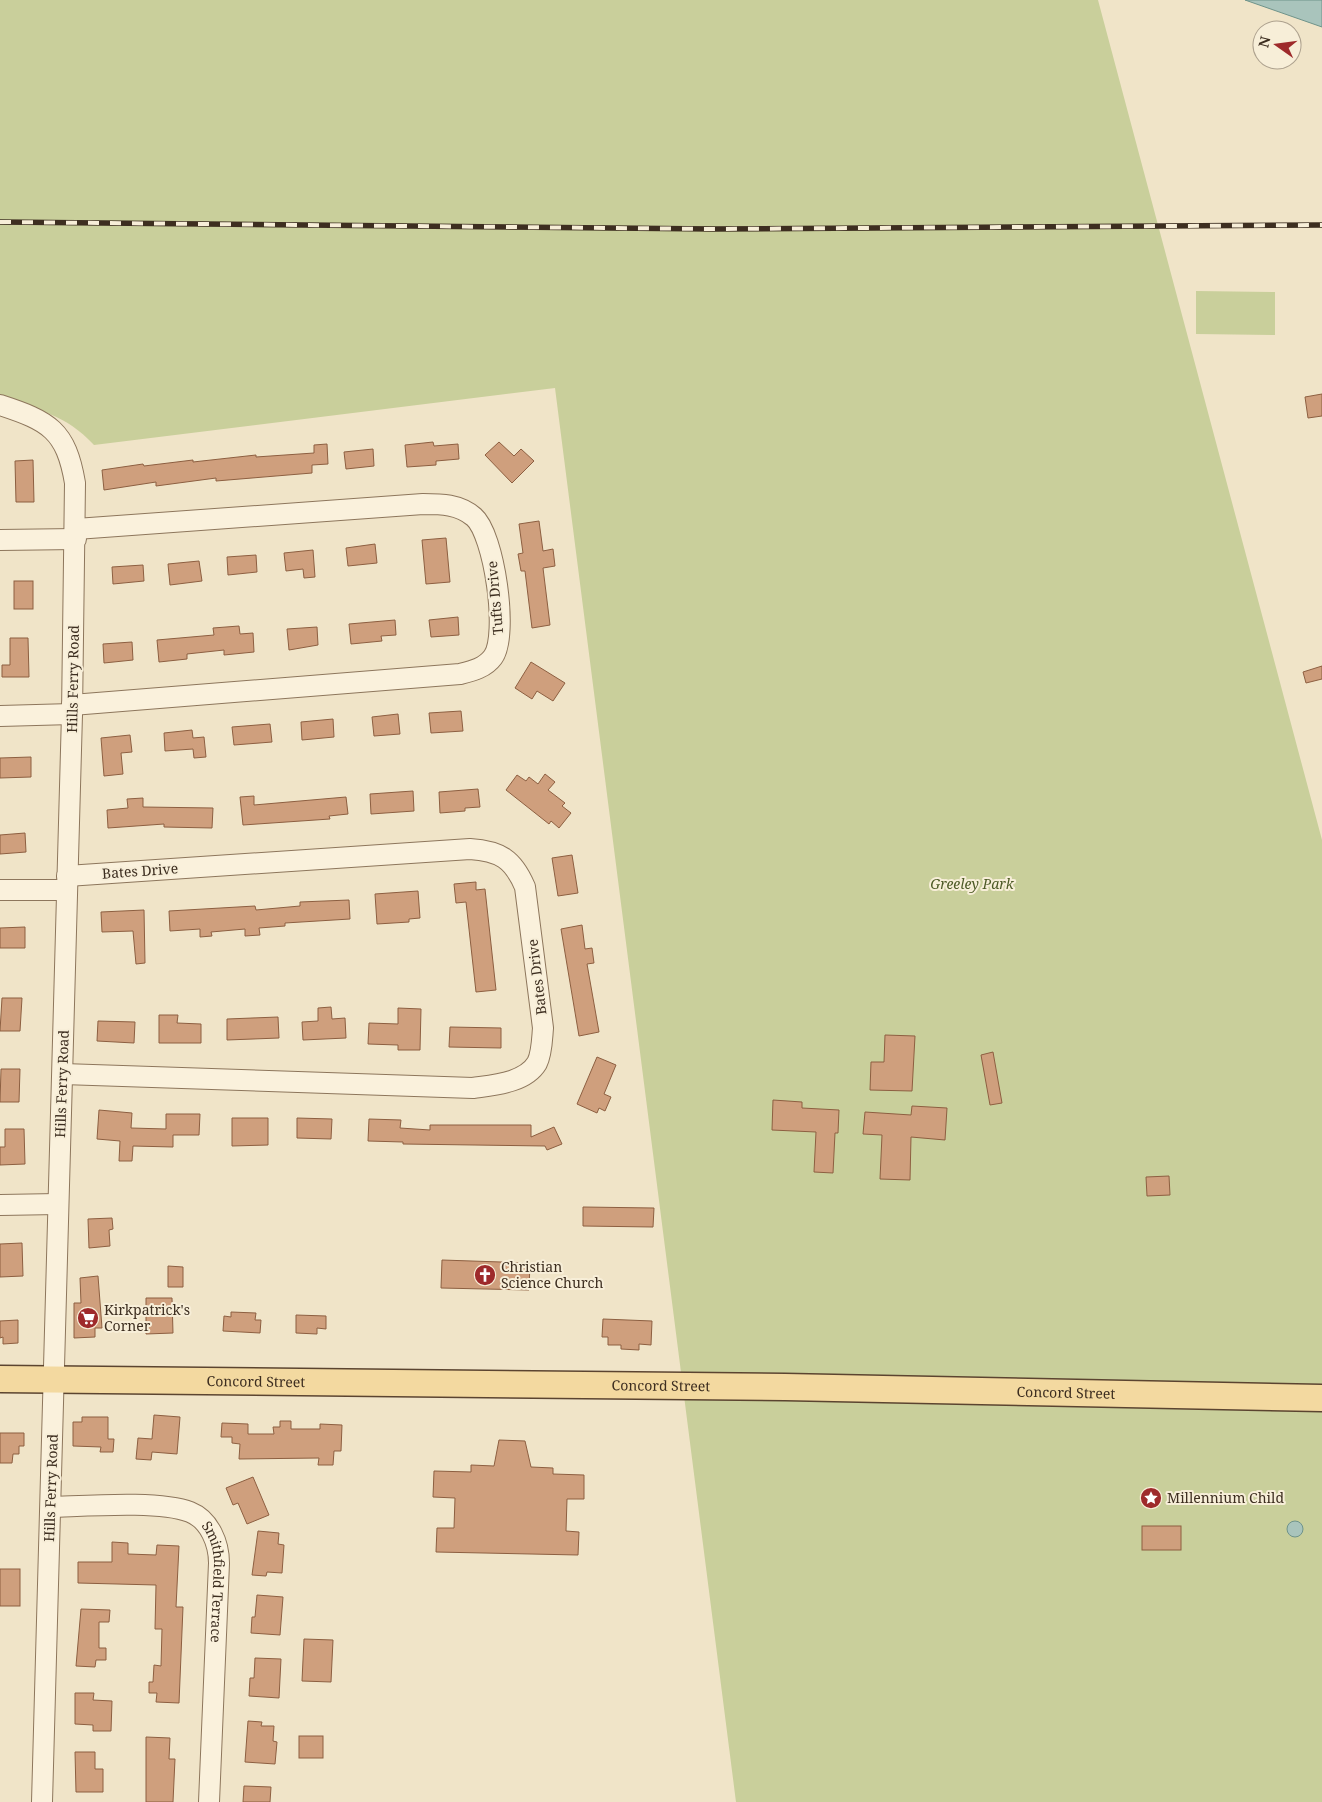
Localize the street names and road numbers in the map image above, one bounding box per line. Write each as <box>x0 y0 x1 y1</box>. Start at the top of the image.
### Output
street label: Tufts Drive <box>482 560 507 636</box>
street label: Hills Ferry Road <box>62 624 83 733</box>
street label: Bates Drive <box>101 858 179 883</box>
street label: Bates Drive <box>522 938 551 1016</box>
street label: Hills Ferry Road <box>50 1029 73 1138</box>
street label: Concord Street <box>207 1371 305 1391</box>
street label: Concord Street <box>612 1375 710 1395</box>
street label: Concord Street <box>1016 1382 1115 1403</box>
street label: Hills Ferry Road <box>39 1433 62 1542</box>
street label: Smithfield Terrace <box>198 1517 229 1643</box>

